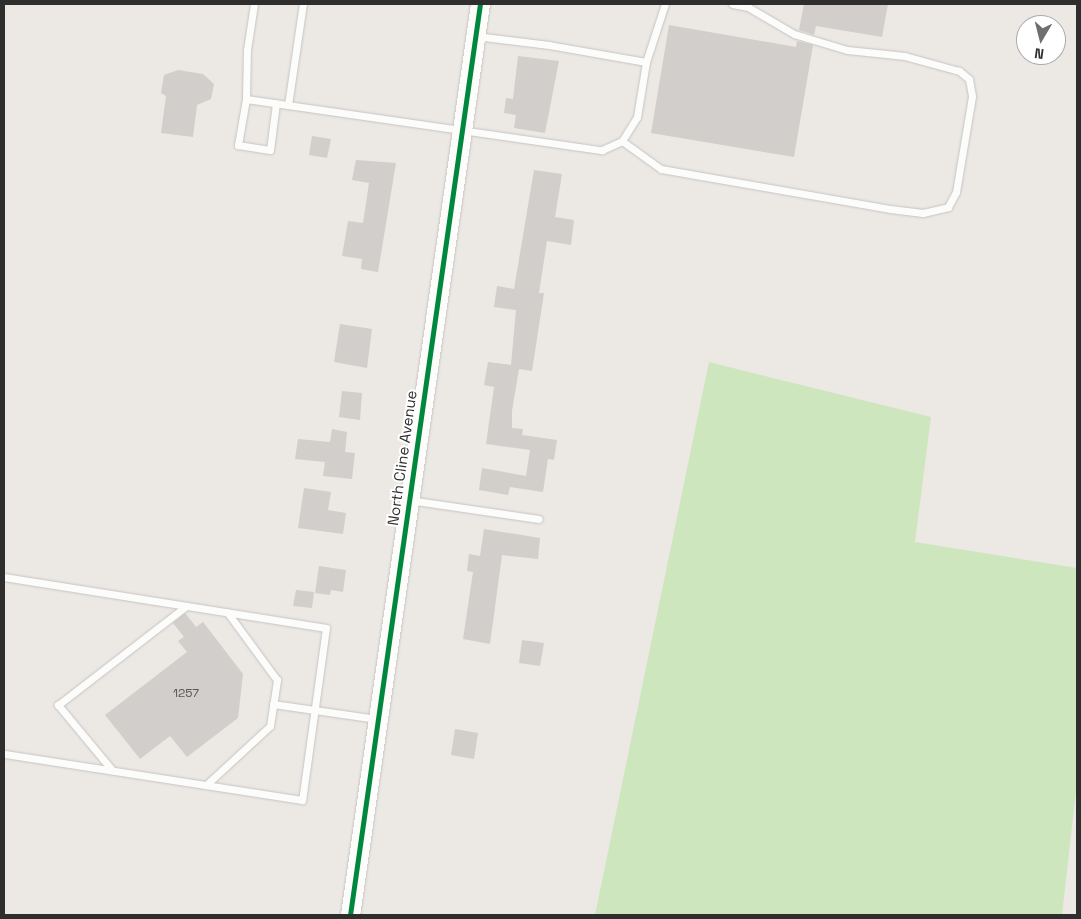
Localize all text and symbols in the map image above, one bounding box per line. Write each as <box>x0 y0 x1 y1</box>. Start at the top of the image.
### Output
north arrow <box>1016 15 1066 65</box>
text: N <box>1033 44 1045 63</box>
street label: North Cline Avenue <box>384 389 420 527</box>
house number: 1257 <box>173 687 199 701</box>

